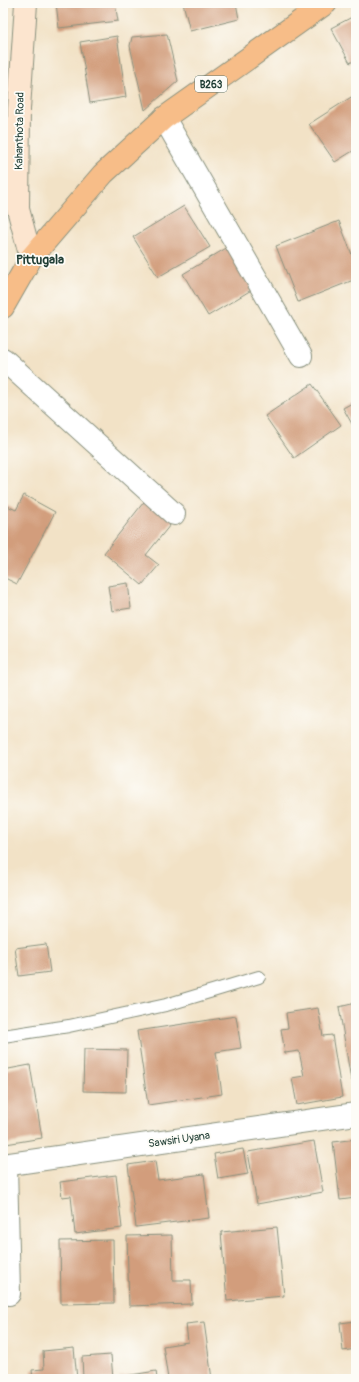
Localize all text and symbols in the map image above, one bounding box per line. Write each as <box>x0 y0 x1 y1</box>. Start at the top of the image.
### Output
road number: B263 <box>195 76 227 92</box>
street label: Kahanthota Road <box>12 92 27 170</box>
district label: Pittugala <box>16 252 64 268</box>
street label: Sawsiri Uyana <box>147 1129 211 1150</box>

